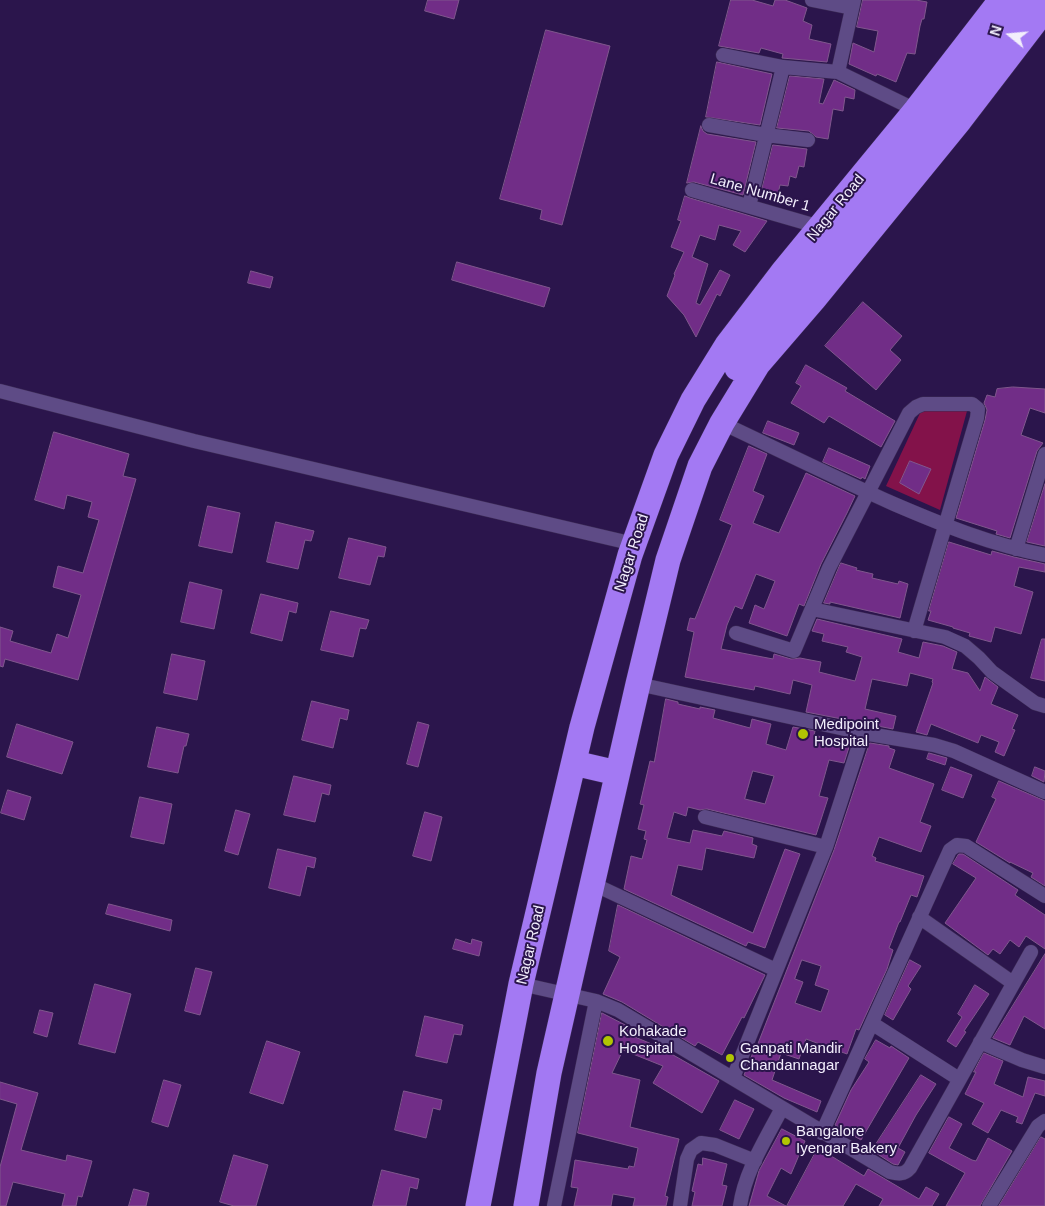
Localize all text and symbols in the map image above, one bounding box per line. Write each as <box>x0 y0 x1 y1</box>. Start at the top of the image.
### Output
north arrow <box>985 10 1035 60</box>
text: N <box>987 23 1005 38</box>
street label: Lane Number 1 <box>708 170 812 216</box>
street label: Nagar Road <box>804 171 868 245</box>
street label: Nagar Road <box>611 512 653 594</box>
place label: Medipoint Hospital <box>814 716 879 751</box>
marker: Medipoint Hospital <box>796 727 810 741</box>
street label: Nagar Road <box>513 904 549 986</box>
place label: Kohakade Hospital <box>619 1023 687 1058</box>
marker: Kohakade Hospital <box>601 1034 615 1048</box>
place label: Ganpati Mandir Chandannagar <box>740 1040 843 1075</box>
marker: Ganpati Mandir Chandannagar <box>724 1052 736 1064</box>
place label: Bangalore Iyengar Bakery <box>796 1123 897 1158</box>
marker: Bangalore Iyengar Bakery <box>780 1135 792 1147</box>

